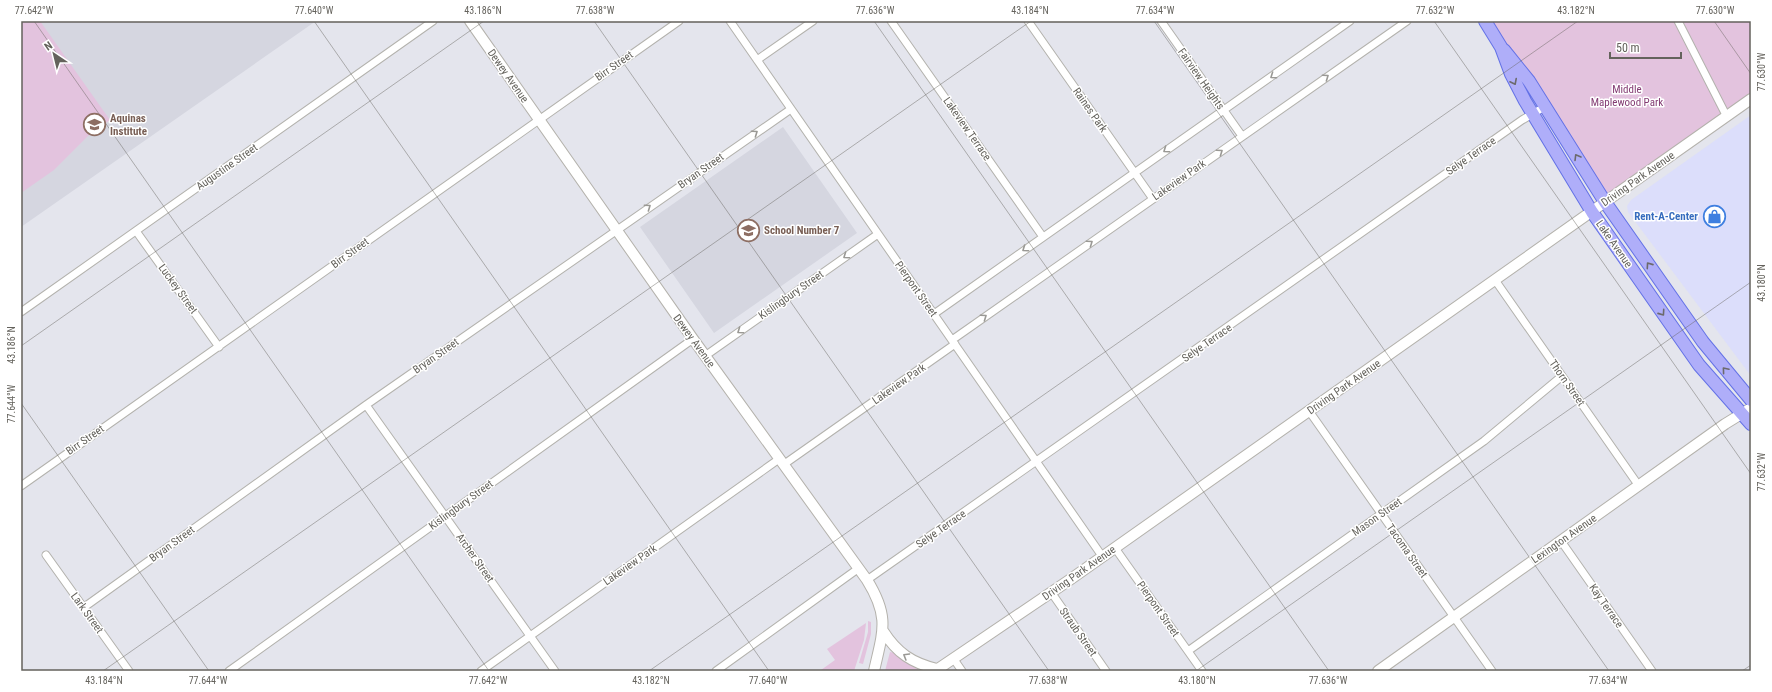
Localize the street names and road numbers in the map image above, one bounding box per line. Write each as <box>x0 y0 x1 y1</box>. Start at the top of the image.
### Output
street label: Fairview Heights <box>1175 46 1227 112</box>
street label: Dewey Avenue <box>485 47 531 105</box>
street label: Birr Street <box>592 48 636 84</box>
street label: Raines Park <box>1070 85 1110 135</box>
street label: Lakeview Terrace <box>940 95 994 163</box>
street label: Selye Terrace <box>1444 134 1498 178</box>
street label: Augustine Street <box>194 141 260 193</box>
street label: Driving Park Avenue <box>1599 149 1677 209</box>
street label: Bryan Street <box>676 151 726 191</box>
street label: Lakeview Park <box>1150 157 1208 203</box>
street label: Lake Avenue <box>1593 218 1635 270</box>
street label: Birr Street <box>329 235 371 271</box>
street label: Pierpont Street <box>892 259 940 319</box>
street label: Luckey Street <box>156 262 200 316</box>
street label: Kislingbury Street <box>756 268 826 322</box>
street label: Dewey Avenue <box>670 312 718 370</box>
street label: Selye Terrace <box>1180 321 1234 365</box>
street label: Bryan Street <box>411 336 461 376</box>
street label: Driving Park Avenue <box>1305 357 1383 417</box>
street label: Thorn Street <box>1546 357 1588 409</box>
street label: Lakeview Park <box>870 361 928 407</box>
street label: Birr Street <box>63 422 107 458</box>
street label: Kislingbury Street <box>426 477 496 533</box>
street label: Mason Street <box>1350 495 1404 539</box>
street label: Selye Terrace <box>914 507 968 551</box>
street label: Lexington Avenue <box>1529 512 1599 566</box>
street label: Tacoma Street <box>1384 522 1430 580</box>
street label: Bryan Street <box>147 523 197 565</box>
street label: Archer Street <box>453 531 497 585</box>
street label: Lakeview Park <box>601 542 659 588</box>
street label: Driving Park Avenue <box>1040 543 1118 603</box>
street label: Pierpont Street <box>1134 579 1182 639</box>
street label: Kay Terrace <box>1586 582 1626 630</box>
street label: Lark Street <box>68 590 106 636</box>
street label: Straub Street <box>1056 605 1100 659</box>

